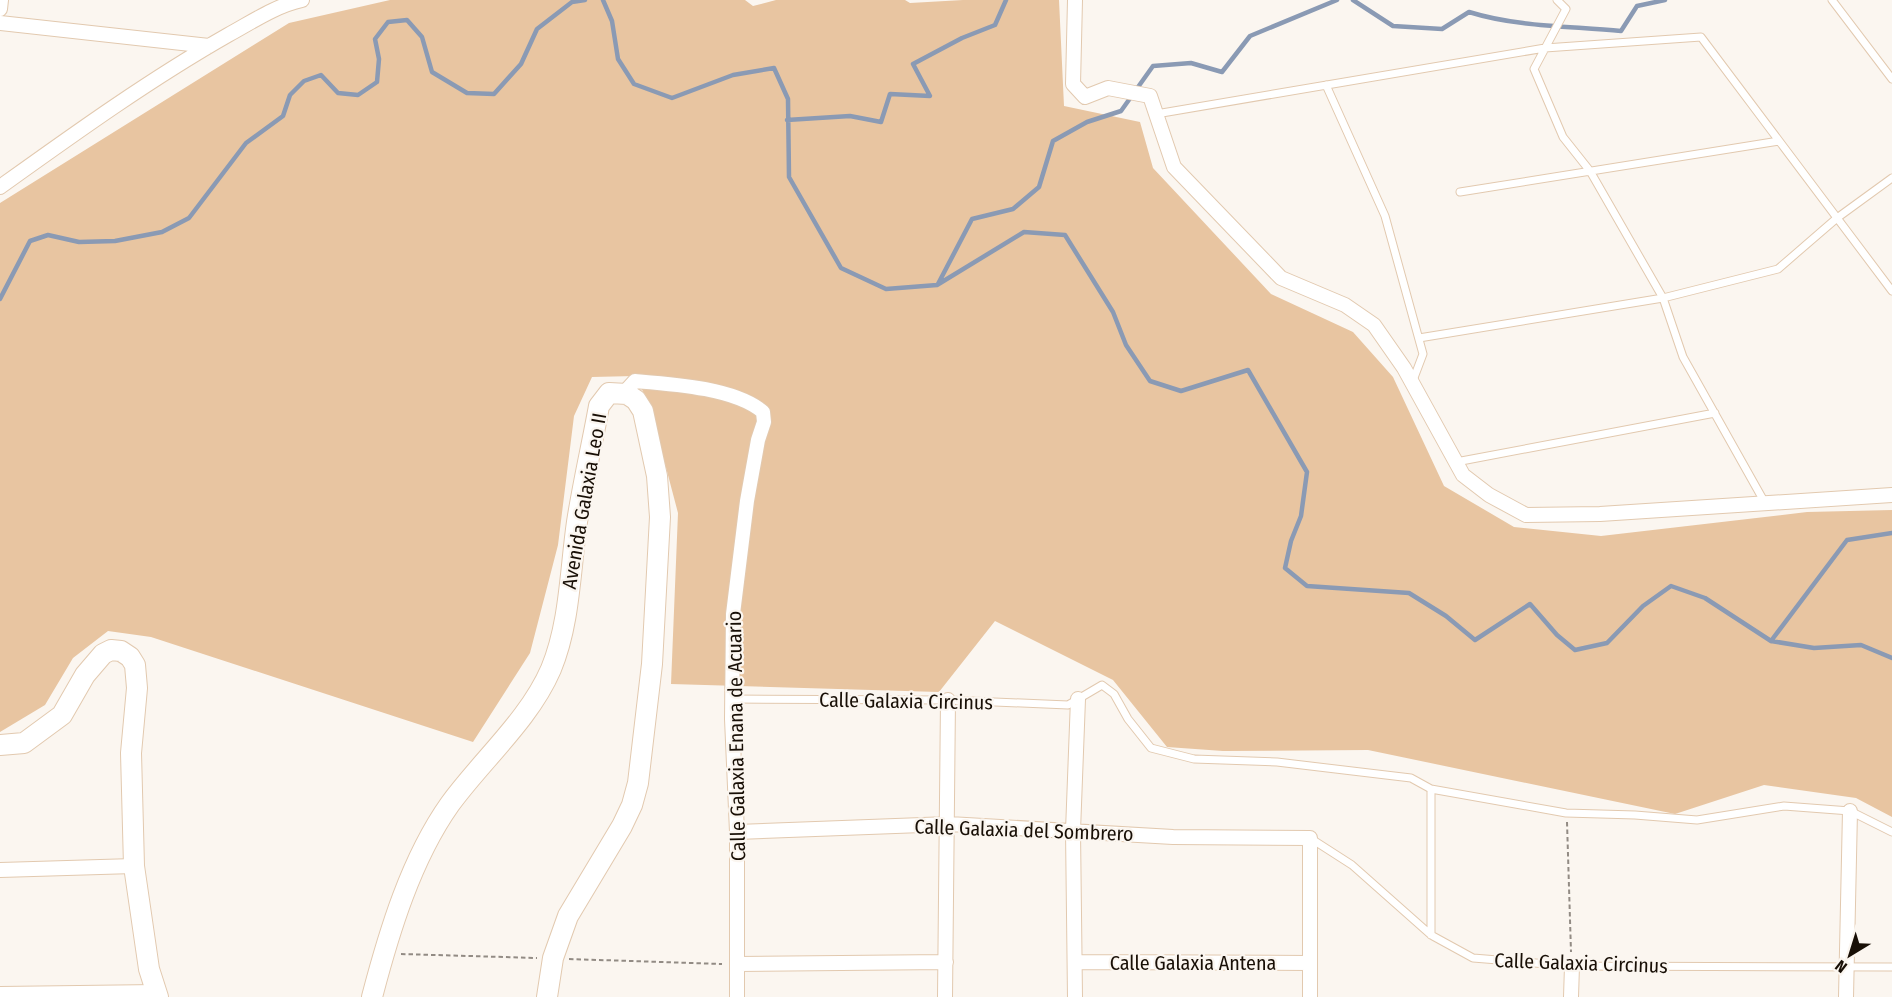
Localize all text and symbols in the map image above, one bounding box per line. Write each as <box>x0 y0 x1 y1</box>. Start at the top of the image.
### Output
street label: Avenida Galaxia Leo II <box>557 411 611 591</box>
street label: Calle Galaxia Enana de Acuario <box>722 611 750 861</box>
street label: Calle Galaxia Circinus <box>819 687 993 715</box>
street label: Calle Galaxia del Sombrero <box>914 814 1134 846</box>
north arrow <box>1820 925 1880 985</box>
street label: Calle Galaxia Circinus <box>1494 948 1668 978</box>
street label: Calle Galaxia Antena <box>1110 951 1276 975</box>
text: N <box>1831 956 1851 977</box>

